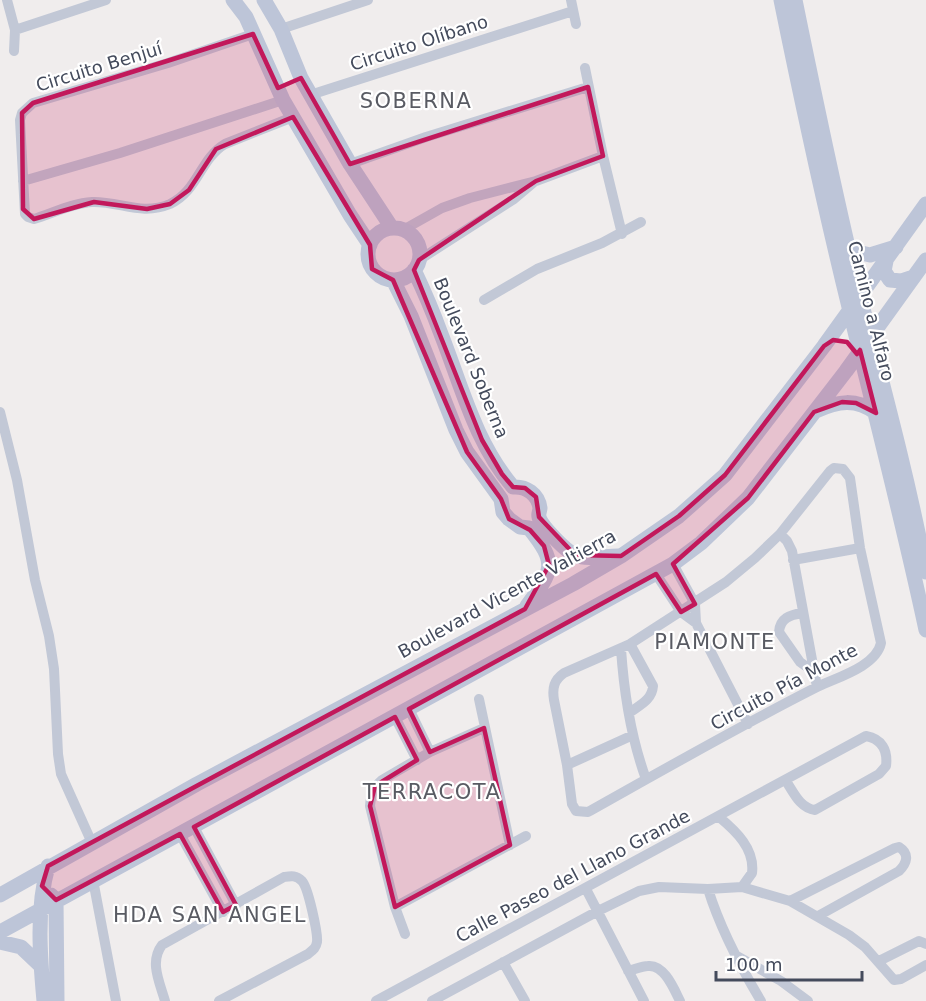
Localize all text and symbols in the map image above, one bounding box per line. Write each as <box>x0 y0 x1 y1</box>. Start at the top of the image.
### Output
street label: Circuito Olíbano <box>347 10 490 75</box>
street label: Circuito Benjuí <box>33 37 165 96</box>
district label: SOBERNA <box>360 89 472 113</box>
street label: Camino a Alfaro <box>844 239 899 383</box>
street label: Boulevard Soberna <box>430 274 513 441</box>
street label: Boulevard Vicente Valtierra <box>394 525 619 662</box>
district label: PIAMONTE <box>654 630 776 654</box>
street label: Circuito Pía Monte <box>707 639 861 734</box>
district label: TERRACOTA <box>362 780 501 804</box>
street label: Calle Paseo del Llano Grande <box>452 805 694 946</box>
district label: HDA SAN ANGEL <box>113 903 307 927</box>
scale bar <box>716 944 862 982</box>
text: 100 m <box>725 954 783 975</box>

